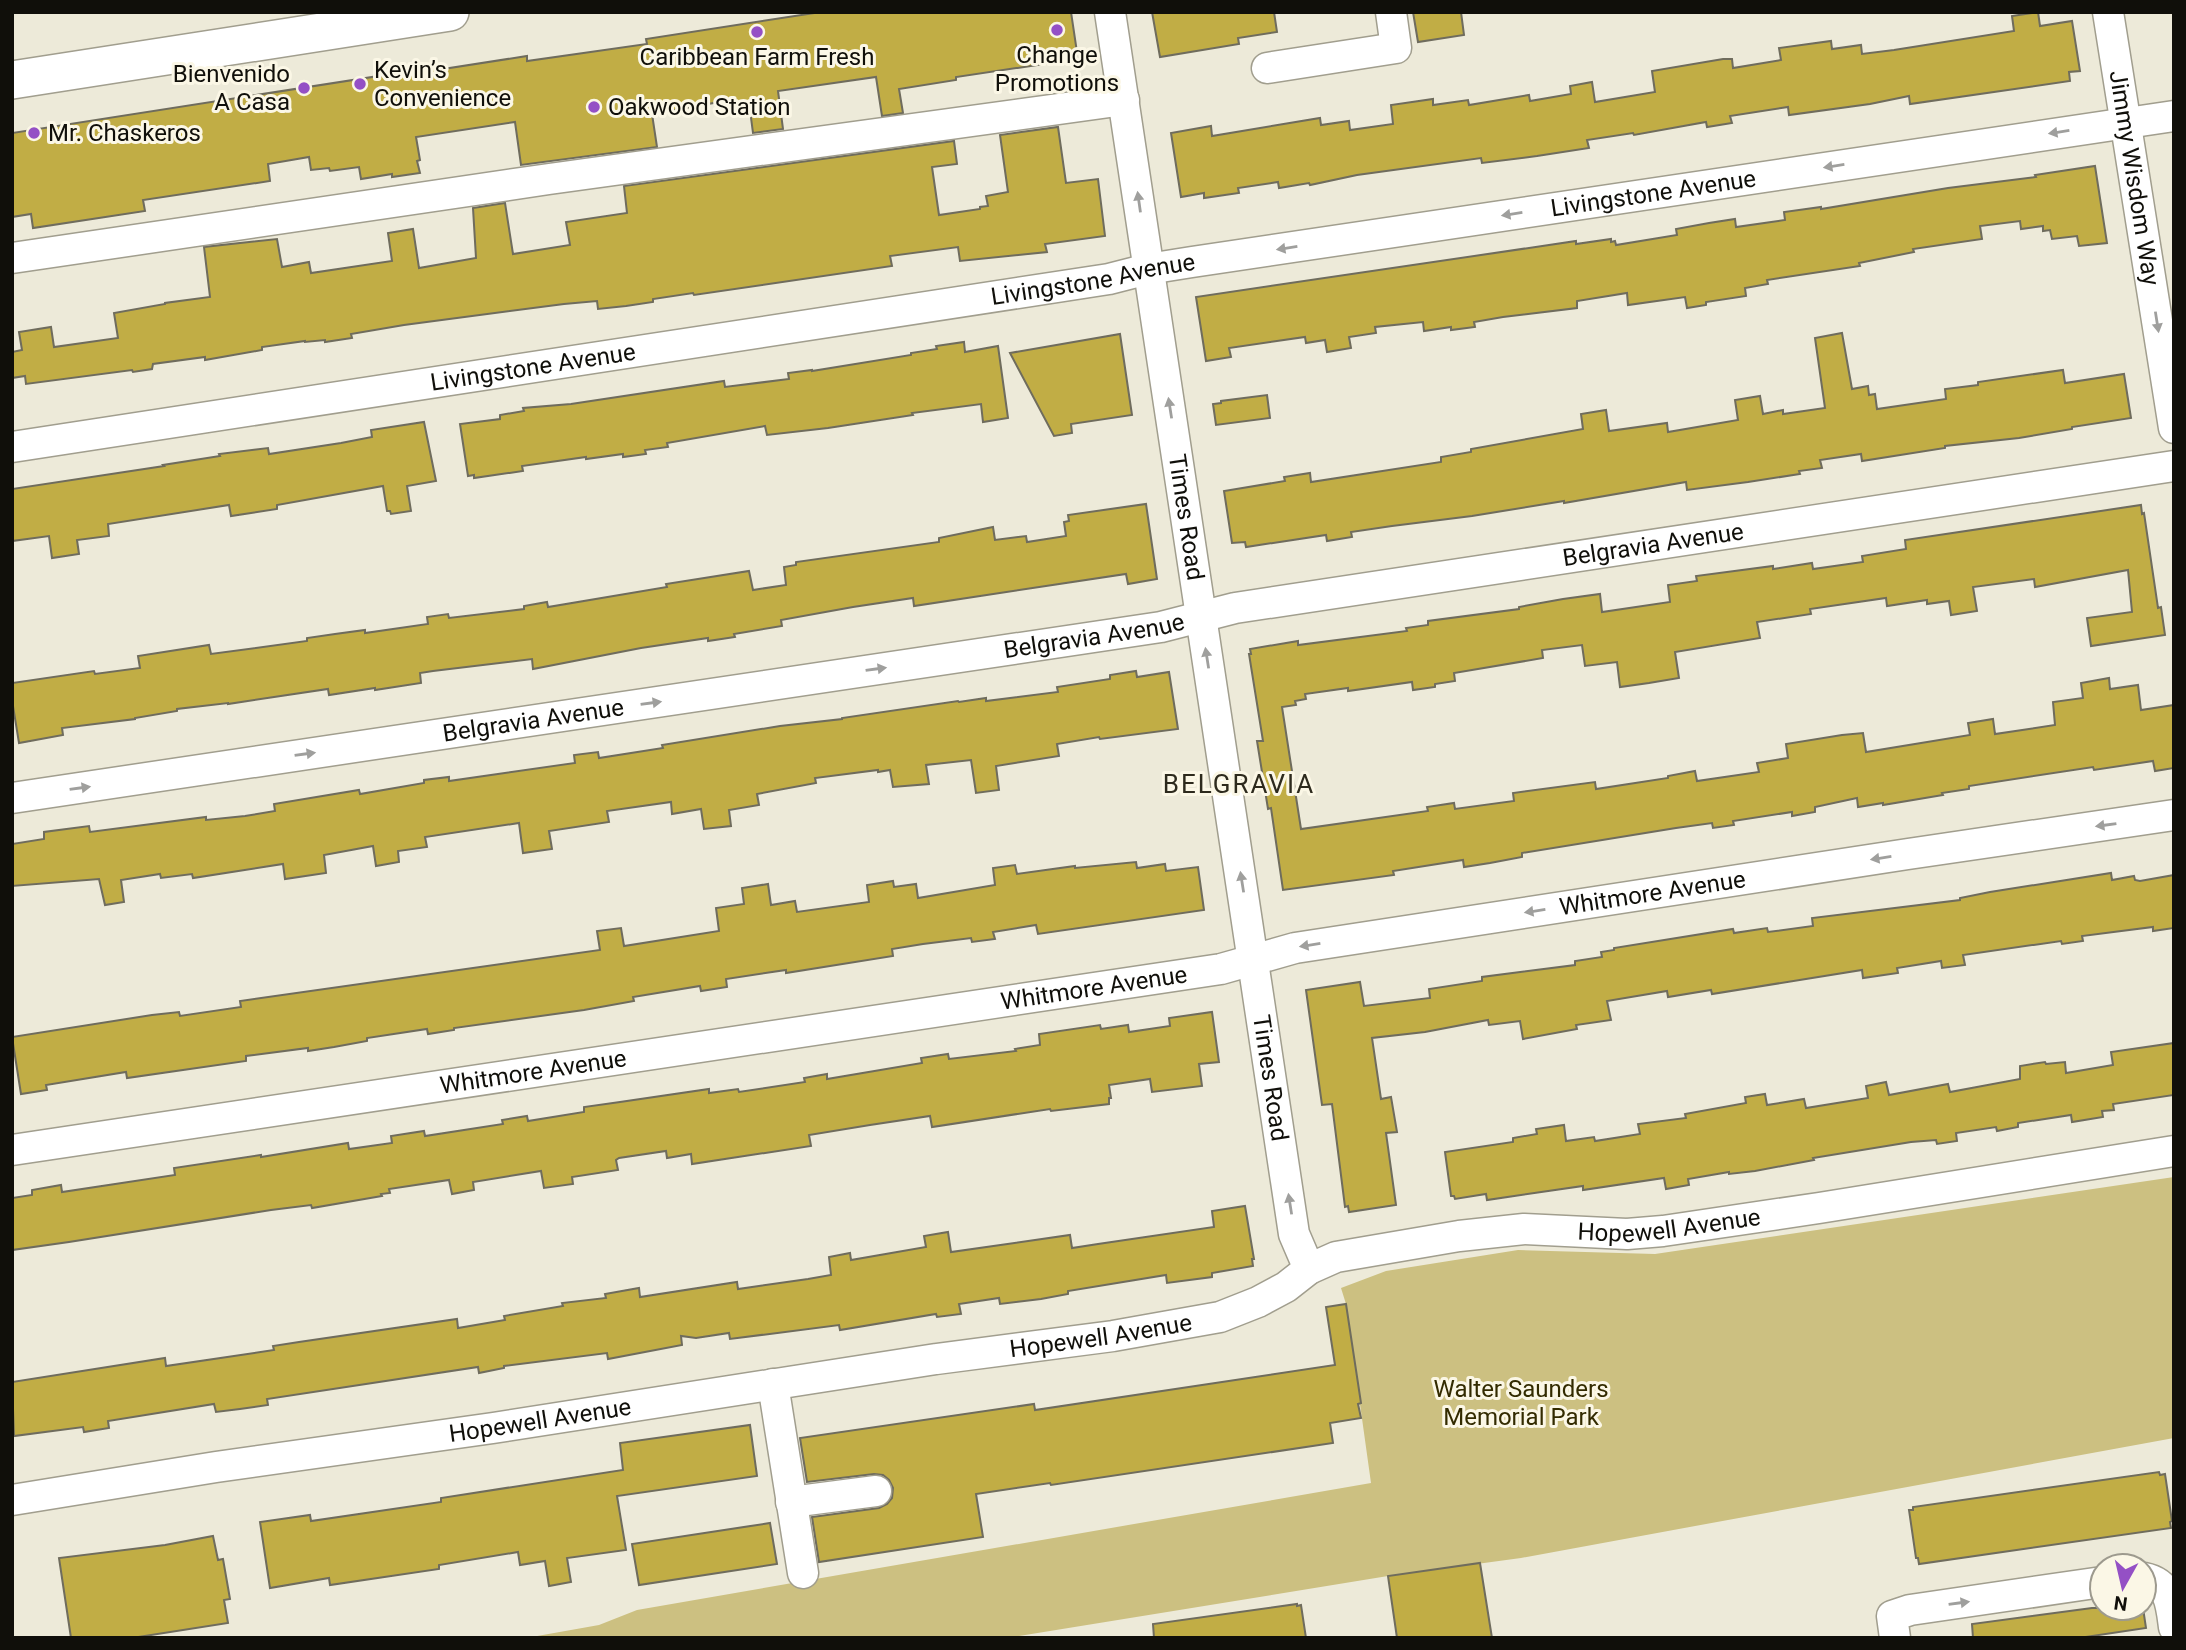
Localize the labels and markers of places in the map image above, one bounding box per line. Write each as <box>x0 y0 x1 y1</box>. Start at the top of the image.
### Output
marker: Change Promotions <box>1049 22 1065 38</box>
marker: Caribbean Farm Fresh <box>749 24 765 40</box>
place label: Change Promotions <box>995 41 1119 97</box>
place label: Caribbean Farm Fresh <box>640 43 874 71</box>
place label: Kevin’s Convenience <box>374 56 511 112</box>
place label: Bienvenido A Casa <box>173 60 290 116</box>
marker: Kevin’s Convenience <box>352 76 368 92</box>
marker: Bienvenido A Casa <box>296 80 312 96</box>
place label: Oakwood Station <box>608 93 790 121</box>
marker: Oakwood Station <box>586 99 602 115</box>
place label: Mr. Chaskeros <box>48 119 201 147</box>
marker: Mr. Chaskeros <box>26 125 42 141</box>

